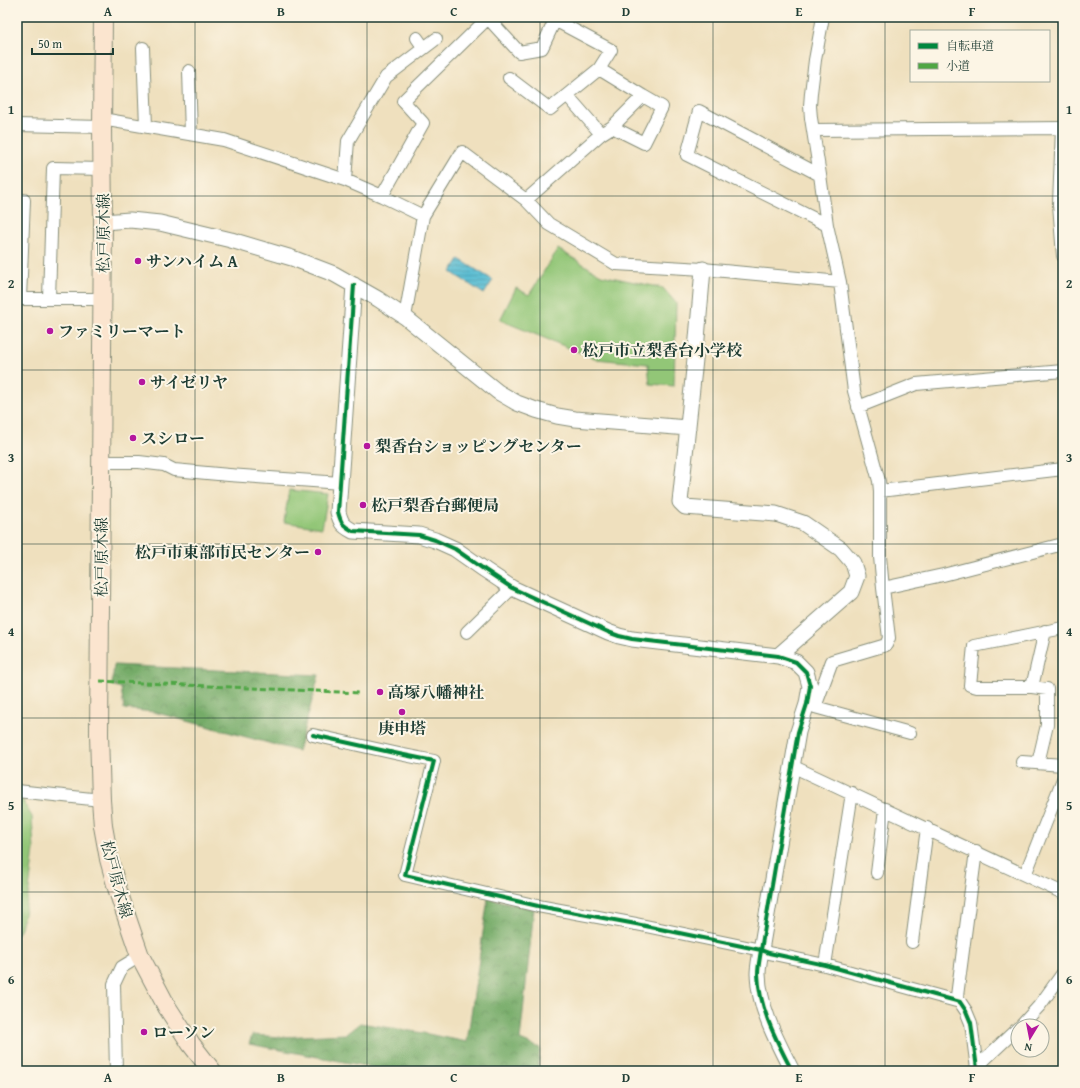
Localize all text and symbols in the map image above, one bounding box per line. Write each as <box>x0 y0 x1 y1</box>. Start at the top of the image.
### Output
text: A <box>104 2 113 21</box>
text: B <box>277 2 285 21</box>
text: C <box>450 2 458 21</box>
text: D <box>622 2 630 21</box>
text: E <box>796 2 803 21</box>
text: F <box>969 2 976 21</box>
scale bar <box>32 30 113 56</box>
legend <box>910 30 1050 82</box>
text: 50 m <box>38 35 62 52</box>
text: 自転車道 <box>946 37 994 54</box>
text: 小道 <box>946 57 970 74</box>
text: 1 <box>8 100 14 119</box>
text: 1 <box>1066 100 1072 119</box>
street label: 松戸原木線 <box>91 193 115 273</box>
place label: サンハイム A <box>146 249 239 273</box>
marker: サンハイム A <box>133 256 143 266</box>
text: 2 <box>8 274 15 293</box>
text: 2 <box>1066 274 1073 293</box>
place label: ファミリーマート <box>58 319 186 343</box>
marker: ファミリーマート <box>45 326 55 336</box>
place label: 松戸市立梨香台小学校 <box>582 338 743 362</box>
marker: 松戸市立梨香台小学校 <box>569 345 579 355</box>
place label: サイゼリヤ <box>150 370 228 394</box>
marker: サイゼリヤ <box>137 377 147 387</box>
place label: スシロー <box>141 426 205 450</box>
marker: スシロー <box>128 433 138 443</box>
place label: 梨香台ショッピングセンター <box>375 434 582 458</box>
marker: 梨香台ショッピングセンター <box>362 441 372 451</box>
text: 3 <box>8 448 14 467</box>
text: 3 <box>1066 448 1072 467</box>
place label: 松戸梨香台郵便局 <box>371 493 499 517</box>
marker: 松戸梨香台郵便局 <box>358 500 368 510</box>
street label: 松戸原木線 <box>89 517 113 597</box>
place label: 松戸市東部市民センター <box>135 540 310 564</box>
marker: 松戸市東部市民センター <box>313 547 323 557</box>
text: 4 <box>8 622 15 641</box>
text: 4 <box>1066 622 1073 641</box>
place label: 高塚八幡神社 <box>388 680 484 704</box>
marker: 高塚八幡神社 <box>375 687 385 697</box>
marker: 庚申塔 <box>397 707 407 717</box>
place label: 庚申塔 <box>378 716 426 740</box>
text: 5 <box>8 796 15 815</box>
text: 5 <box>1066 796 1073 815</box>
street label: 松戸原木線 <box>95 837 139 921</box>
text: 6 <box>8 970 15 989</box>
text: 6 <box>1066 970 1073 989</box>
north arrow <box>1010 1018 1050 1058</box>
place label: ローソン <box>152 1020 215 1044</box>
marker: ローソン <box>139 1027 149 1037</box>
text: N <box>1023 1039 1033 1056</box>
text: A <box>104 1068 113 1087</box>
text: B <box>277 1068 285 1087</box>
text: C <box>450 1068 458 1087</box>
text: D <box>622 1068 630 1087</box>
text: E <box>796 1068 803 1087</box>
text: F <box>969 1068 976 1087</box>

